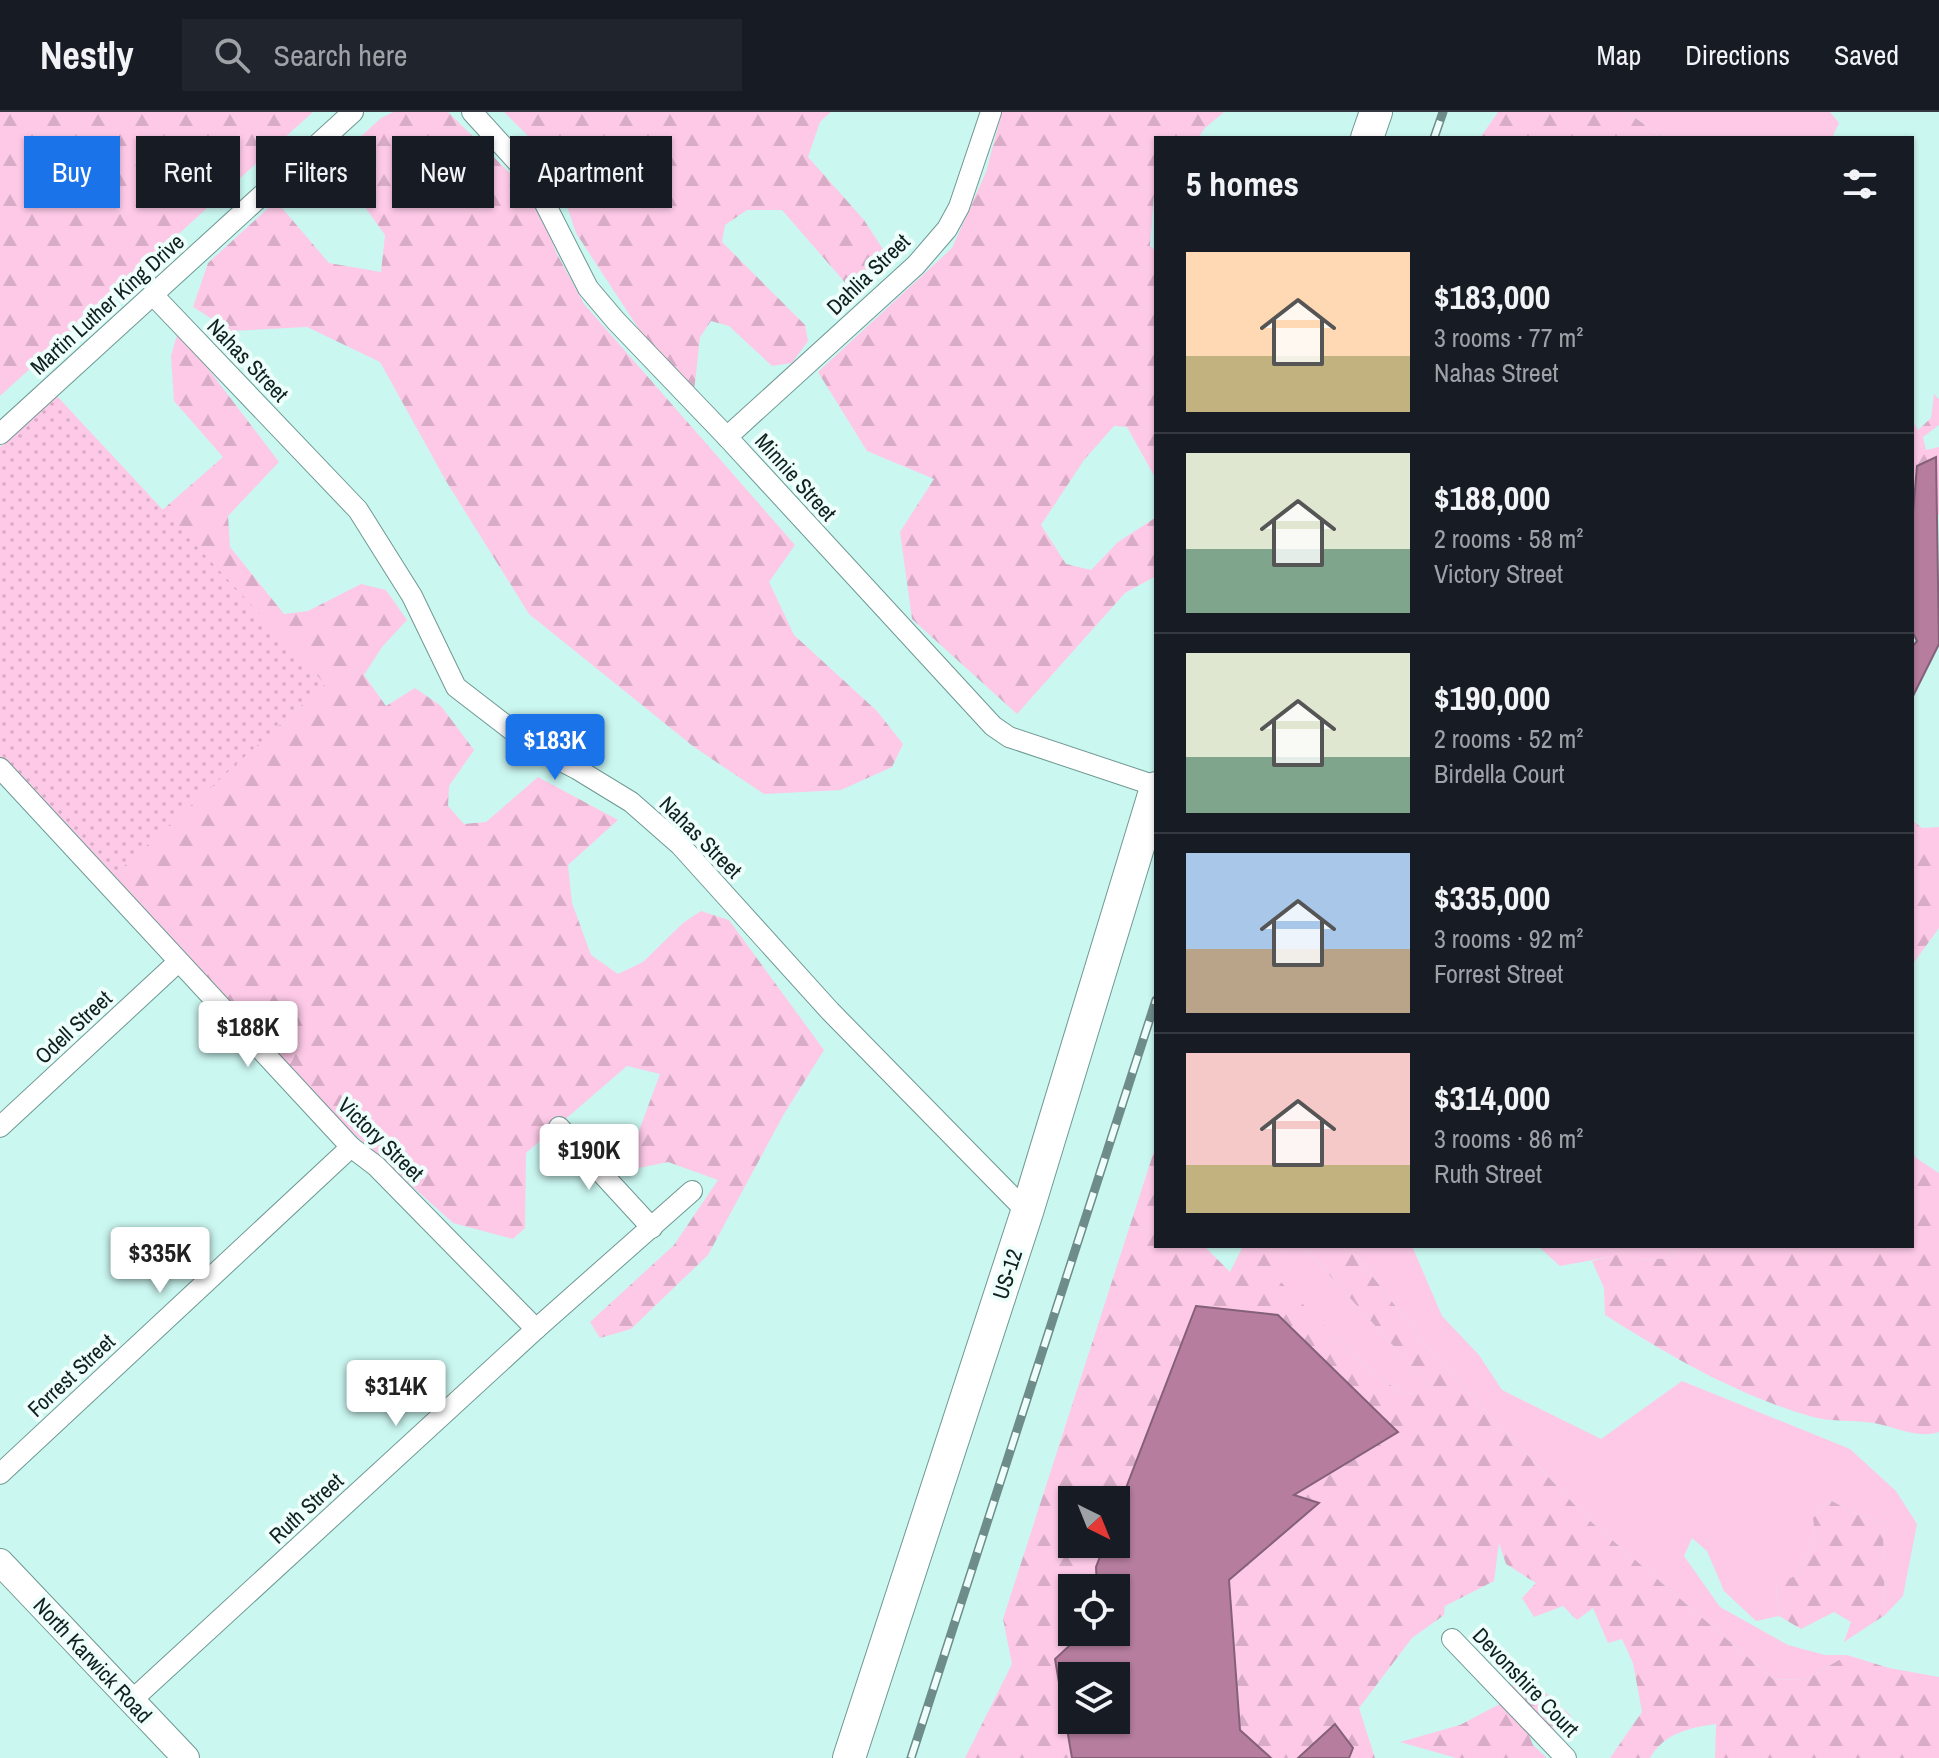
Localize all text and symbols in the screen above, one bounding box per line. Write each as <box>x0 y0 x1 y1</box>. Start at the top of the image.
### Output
search box <box>182 19 742 91</box>
text: Nestly <box>40 30 134 81</box>
icon: search <box>210 33 254 77</box>
text: Search here <box>274 35 408 75</box>
text: Map <box>1597 36 1641 74</box>
text: Directions <box>1685 36 1790 74</box>
text: Saved <box>1834 36 1899 74</box>
chip: Buy <box>24 136 120 208</box>
chip: Rent <box>136 136 240 208</box>
chip: Filters <box>256 136 376 208</box>
chip: New <box>392 136 494 208</box>
chip: Apartment <box>510 136 672 208</box>
text: 5 homes <box>1186 161 1299 207</box>
icon: filters <box>1838 162 1882 206</box>
street label: Martin Luther King Drive <box>24 227 190 381</box>
street label: Dahlia Street <box>820 227 916 321</box>
text: $183,000 <box>1434 274 1550 320</box>
icon: home <box>1250 284 1346 380</box>
street label: Nahas Street <box>201 312 295 408</box>
text: 3 rooms · 77 m² <box>1434 320 1583 355</box>
text: Nahas Street <box>1434 355 1558 390</box>
street label: Minnie Street <box>749 427 843 527</box>
text: $188,000 <box>1434 475 1550 521</box>
icon: home <box>1250 485 1346 581</box>
text: 2 rooms · 58 m² <box>1434 521 1583 556</box>
text: Victory Street <box>1434 556 1563 591</box>
text: $190,000 <box>1434 675 1550 721</box>
icon: home <box>1250 685 1346 781</box>
pin: $183K <box>499 714 611 782</box>
text: 2 rooms · 52 m² <box>1434 721 1583 756</box>
text: $183K <box>524 722 586 757</box>
text: Birdella Court <box>1434 756 1564 791</box>
street label: Nahas Street <box>653 789 749 885</box>
text: $335,000 <box>1434 875 1550 921</box>
icon: home <box>1250 885 1346 981</box>
text: 3 rooms · 92 m² <box>1434 921 1583 956</box>
text: Forrest Street <box>1434 956 1563 991</box>
street label: Odell Street <box>28 984 118 1070</box>
pin: $188K <box>192 1001 304 1069</box>
text: $188K <box>217 1009 279 1044</box>
text: $314,000 <box>1434 1075 1550 1121</box>
icon: home <box>1250 1085 1346 1181</box>
street label: Victory Street <box>331 1090 431 1188</box>
text: 3 rooms · 86 m² <box>1434 1121 1583 1156</box>
pin: $190K <box>533 1124 645 1192</box>
text: $190K <box>558 1132 620 1167</box>
text: Ruth Street <box>1434 1156 1542 1191</box>
pin: $335K <box>104 1227 216 1295</box>
text: $335K <box>129 1235 191 1270</box>
street label: US-12 <box>985 1245 1029 1303</box>
street label: Forrest Street <box>21 1327 121 1423</box>
pin: $314K <box>340 1360 452 1428</box>
text: $314K <box>365 1368 427 1403</box>
street label: Ruth Street <box>262 1466 350 1550</box>
north arrow <box>1058 1486 1130 1558</box>
map controls <box>1058 1486 1130 1734</box>
button: locate <box>1058 1574 1130 1646</box>
street label: North Karwick Road <box>27 1591 159 1729</box>
street label: Devonshire Court <box>1466 1621 1586 1743</box>
button: layers <box>1058 1662 1130 1734</box>

